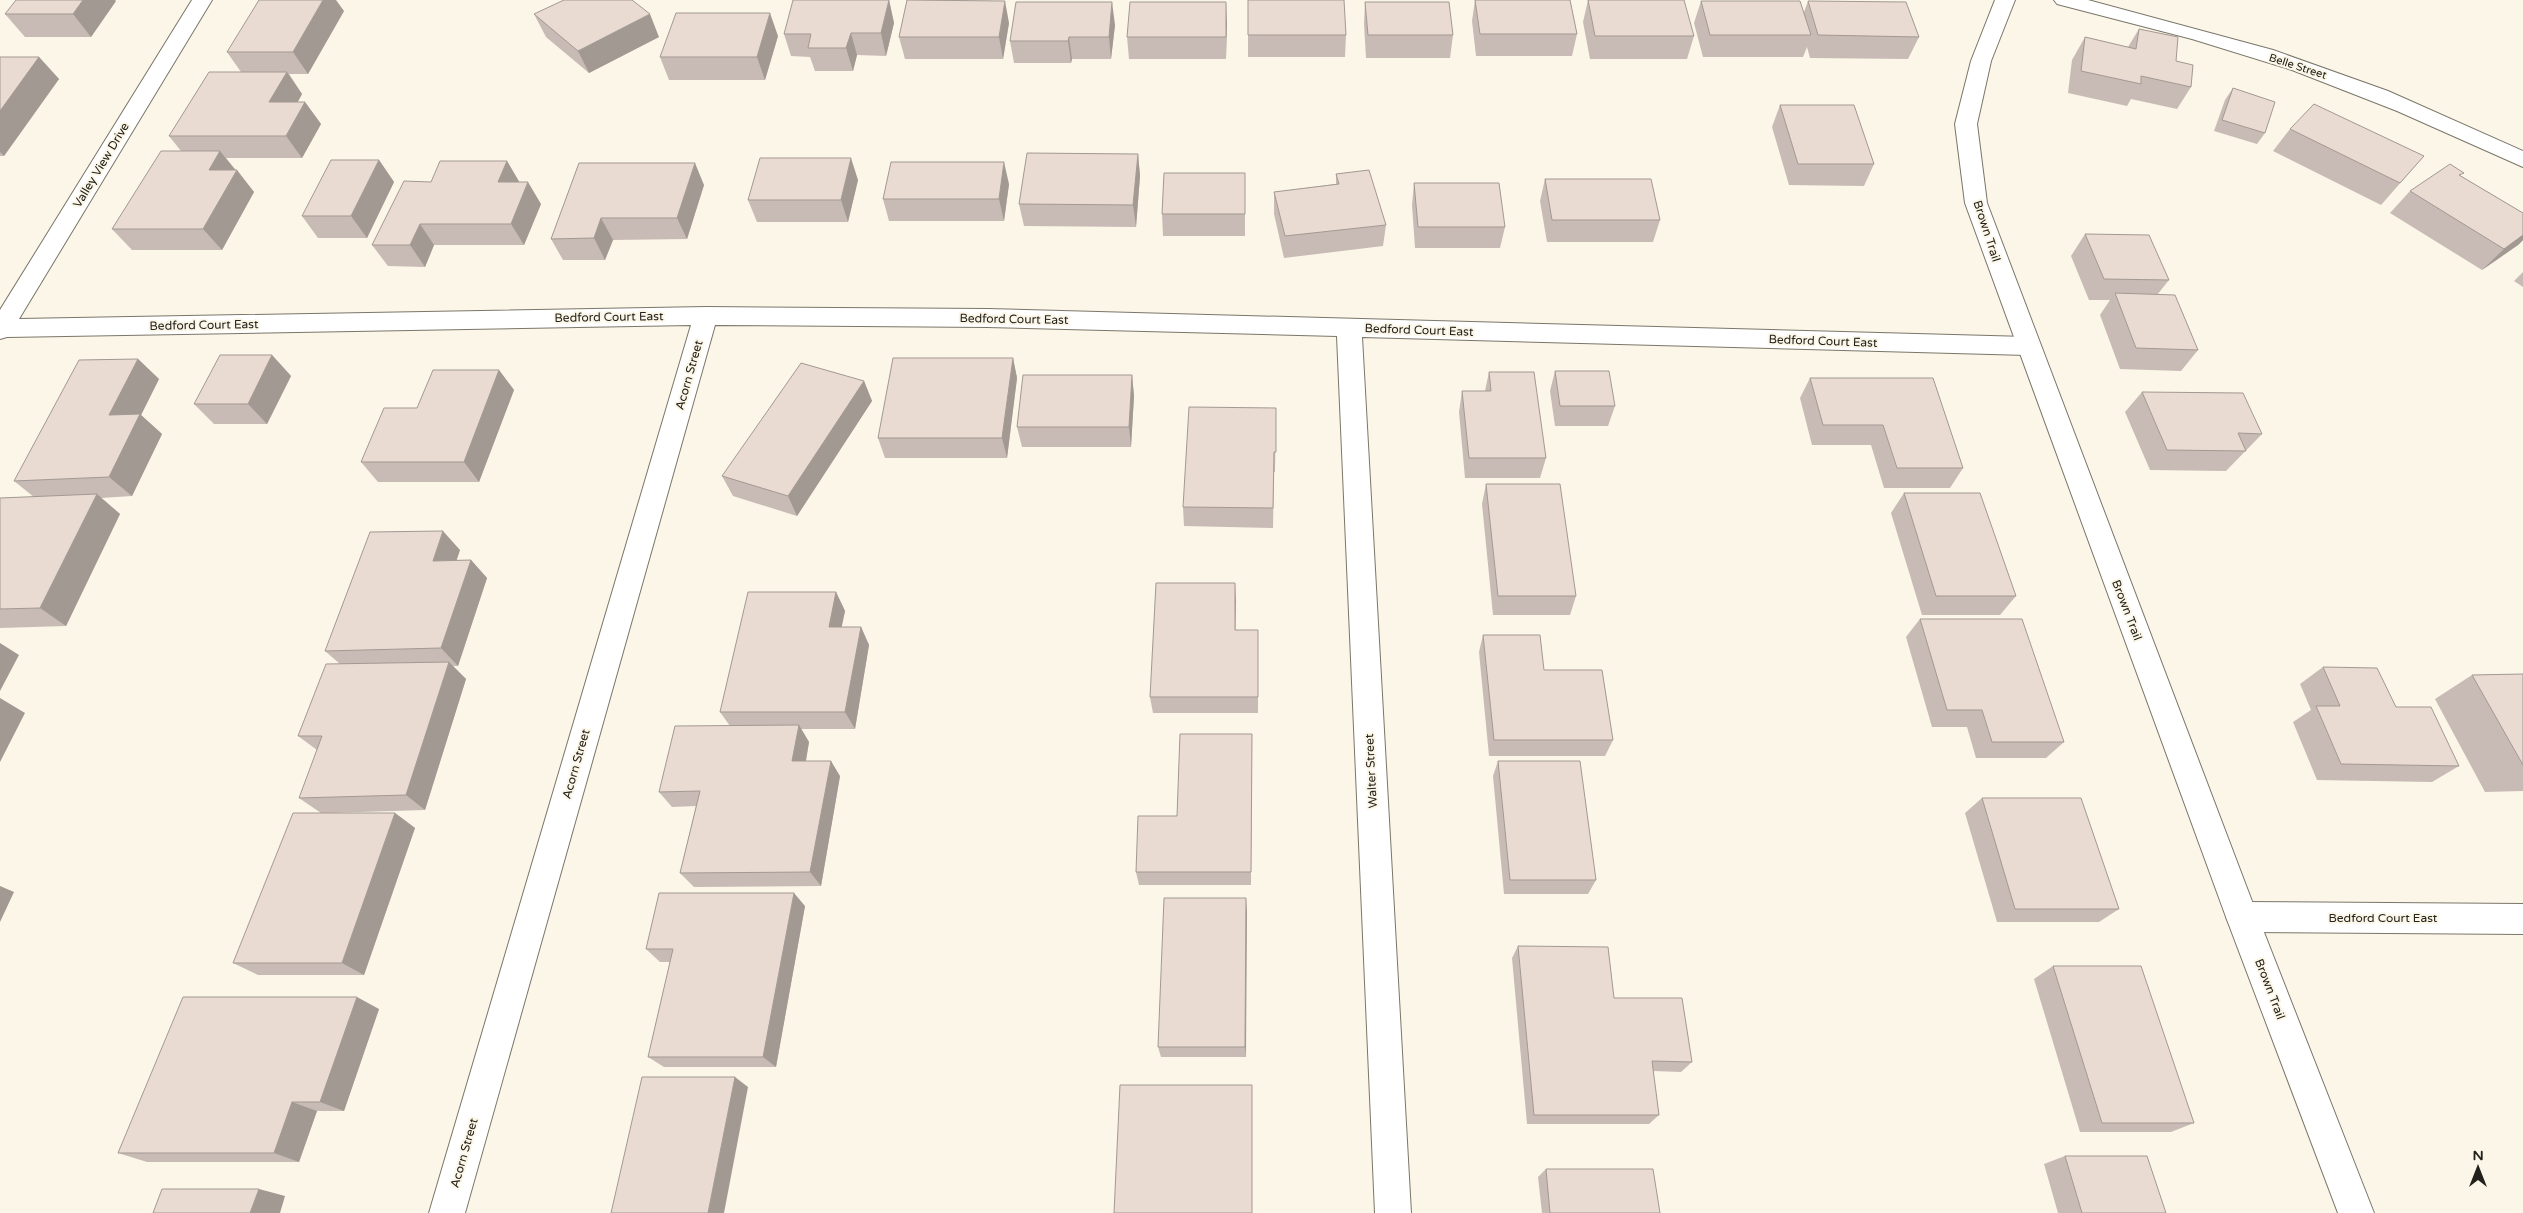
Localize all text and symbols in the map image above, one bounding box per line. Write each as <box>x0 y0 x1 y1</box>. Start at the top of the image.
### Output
street label: Belle Street <box>2267 51 2328 82</box>
street label: Valley View Drive <box>70 120 132 210</box>
street label: Brown Trail <box>1970 199 2004 263</box>
street label: Bedford Court East <box>554 309 664 325</box>
street label: Bedford Court East <box>959 311 1069 327</box>
street label: Bedford Court East <box>149 317 259 333</box>
street label: Bedford Court East <box>1364 321 1474 339</box>
street label: Bedford Court East <box>1768 332 1878 350</box>
street label: Acorn Street <box>672 338 706 411</box>
street label: Brown Trail <box>2109 578 2145 642</box>
street label: Acorn Street <box>559 727 593 800</box>
street label: Walter Street <box>1362 733 1380 809</box>
street label: Bedford Court East <box>2329 911 2438 925</box>
street label: Brown Trail <box>2252 957 2288 1021</box>
street label: Acorn Street <box>447 1116 481 1189</box>
north arrow <box>2453 1143 2503 1193</box>
text: N <box>2472 1147 2484 1164</box>

